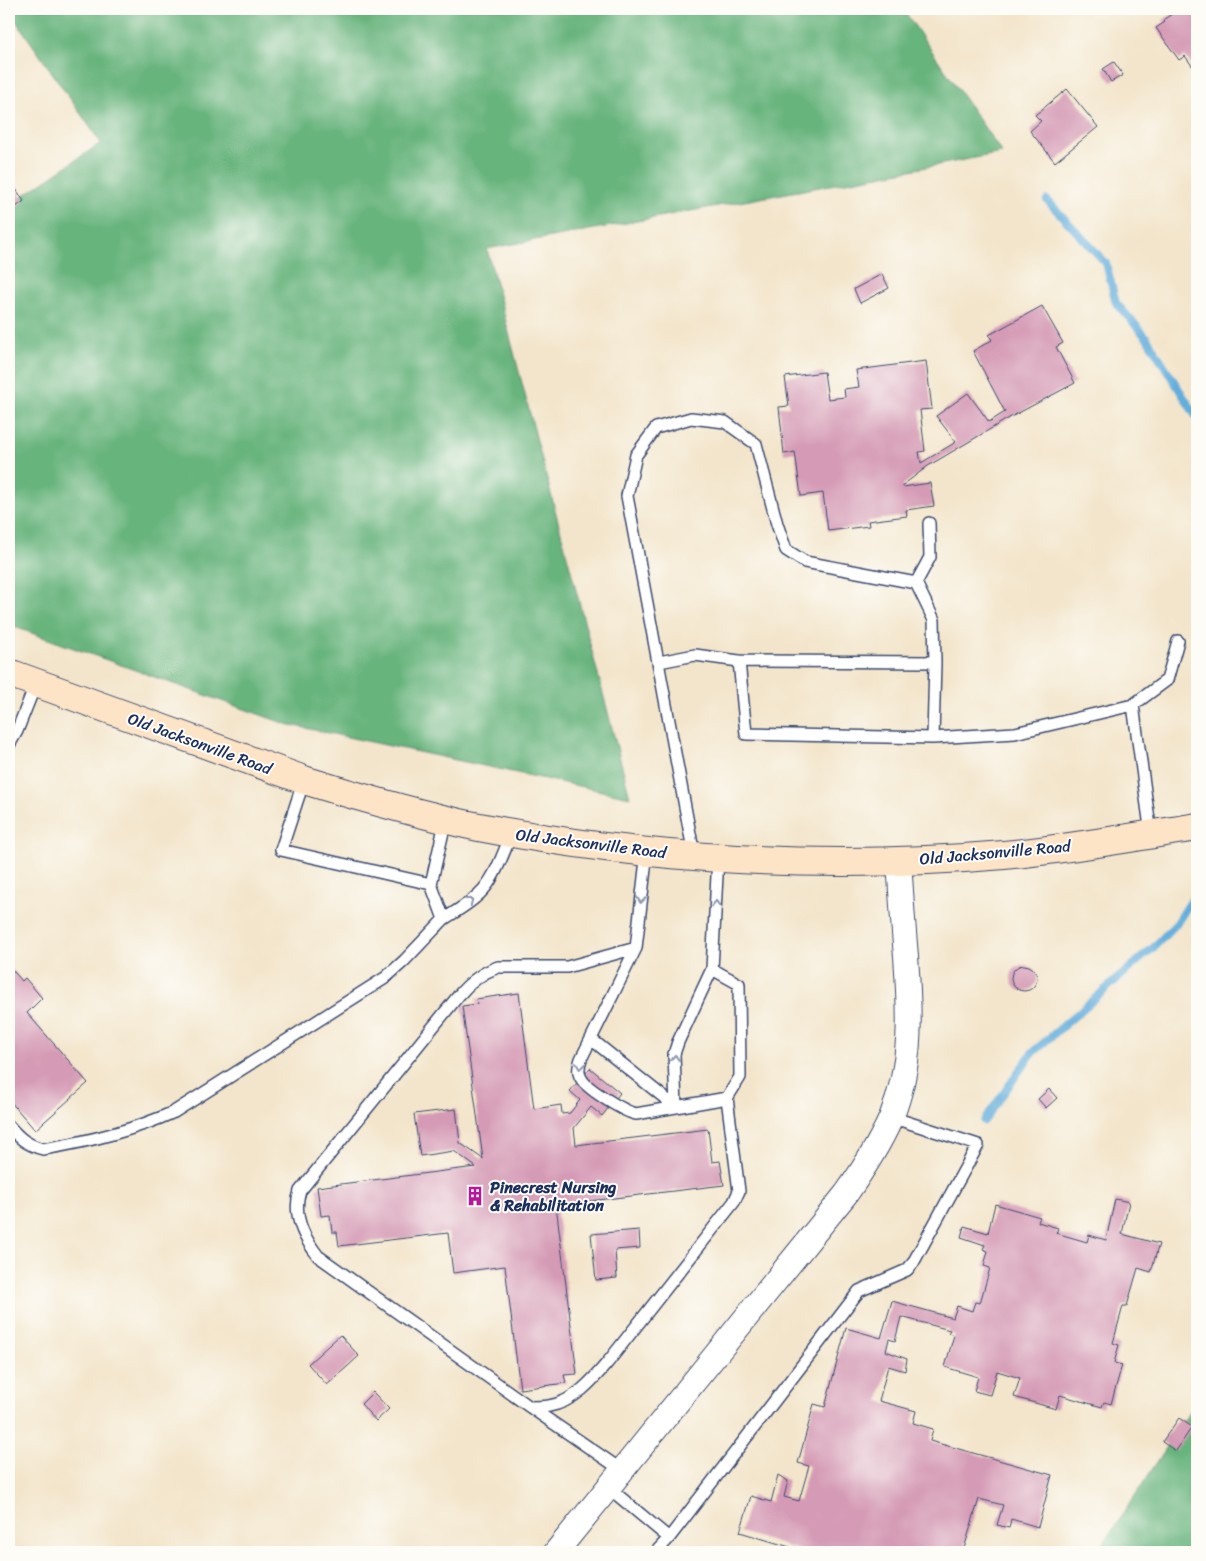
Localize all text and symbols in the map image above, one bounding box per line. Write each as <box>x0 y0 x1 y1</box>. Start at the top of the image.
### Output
street label: Old Jacksonville Road <box>124 704 277 784</box>
street label: Old Jacksonville Road <box>514 820 669 867</box>
street label: Old Jacksonville Road <box>918 831 1073 874</box>
one-way arrow <box>636 896 647 904</box>
one-way arrow <box>465 897 474 906</box>
one-way arrow <box>710 900 721 908</box>
one-way arrow <box>670 1054 681 1062</box>
one-way arrow <box>575 1063 586 1071</box>
place label: Pinecrest Nursing & Rehabilitation <box>490 1173 616 1220</box>
building icon: Pinecrest Nursing & Rehabilitation <box>464 1185 486 1207</box>

